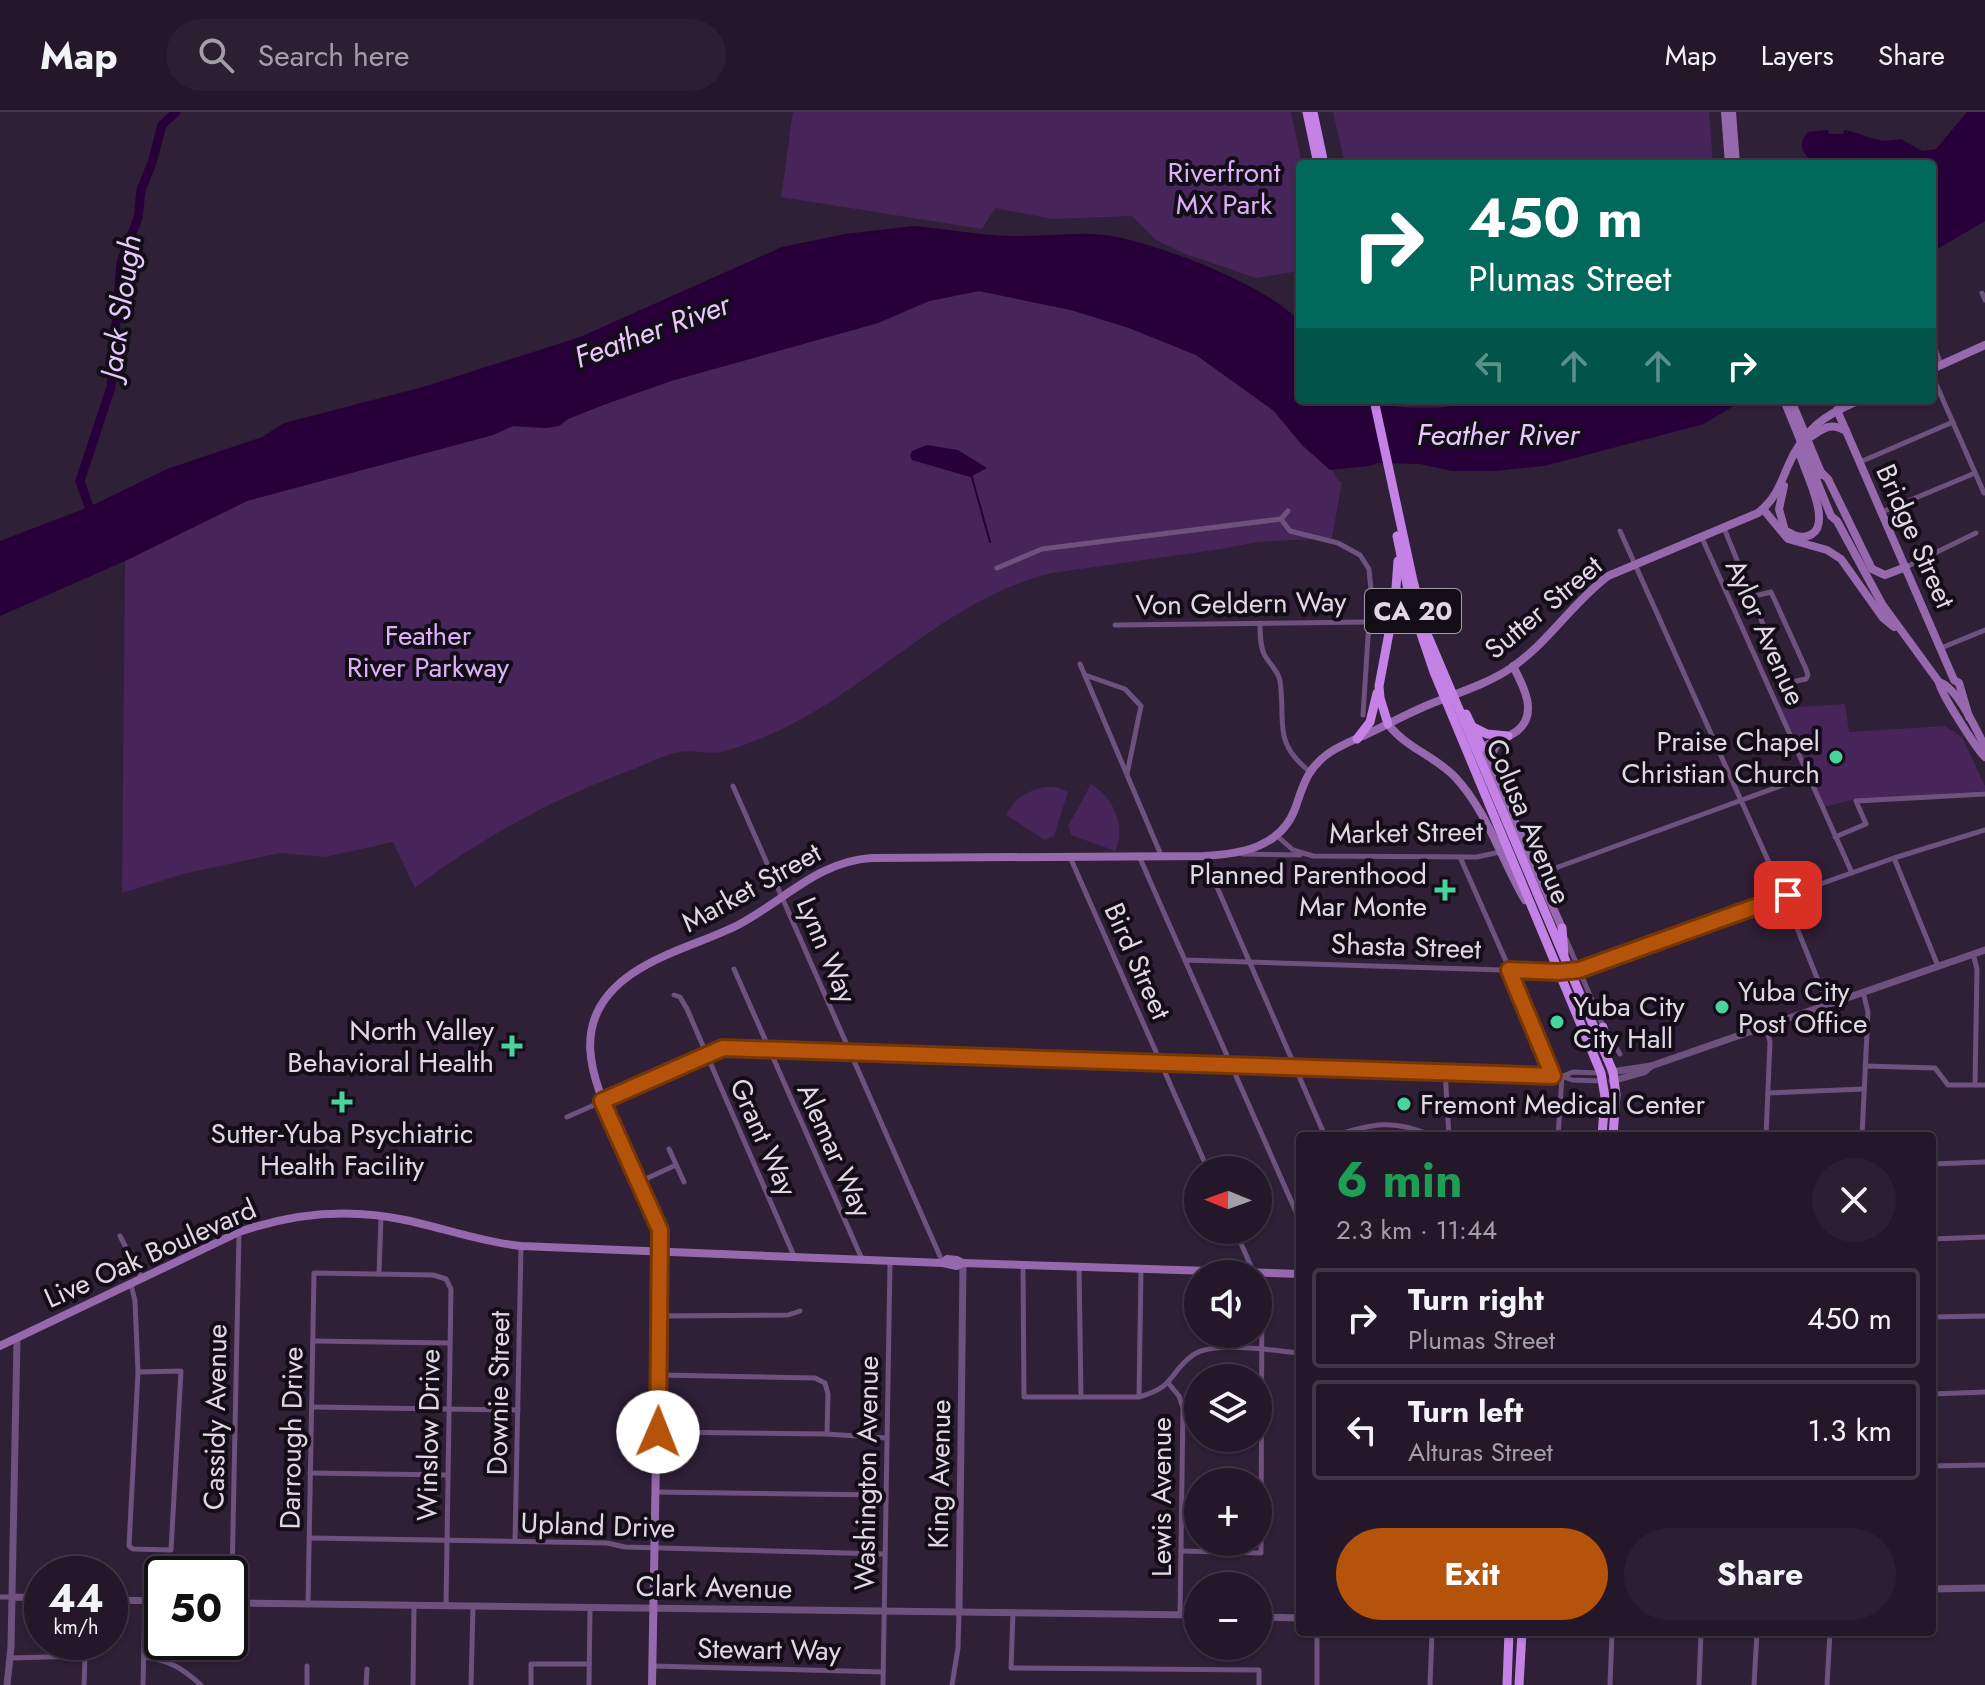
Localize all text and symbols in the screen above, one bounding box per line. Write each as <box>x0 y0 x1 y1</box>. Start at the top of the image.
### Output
search box <box>166 19 726 91</box>
text: Map <box>40 28 118 83</box>
icon: search <box>194 33 238 77</box>
text: Search here <box>258 34 410 77</box>
text: Map <box>1665 35 1717 76</box>
text: Layers <box>1761 35 1834 76</box>
text: Share <box>1878 35 1945 76</box>
park label: Riverfront MX Park <box>1168 152 1281 225</box>
text: 450 m <box>1468 177 1643 258</box>
icon: right <box>1336 192 1440 296</box>
water label: Jack Slough <box>88 232 152 387</box>
text: Plumas Street <box>1468 252 1672 304</box>
water label: Feather River <box>568 282 738 379</box>
icon: left <box>1468 344 1512 388</box>
icon: ahead <box>1552 344 1596 388</box>
icon: ahead <box>1636 344 1680 388</box>
icon: right <box>1720 344 1764 388</box>
water label: Feather River <box>1417 413 1581 456</box>
street label: Bridge Street <box>1865 457 1966 615</box>
street label: Sutter Street <box>1475 546 1611 669</box>
street label: Aylor Avenue <box>1715 552 1816 712</box>
street label: Von Geldern Way <box>1135 581 1347 626</box>
road number: CA 20 <box>1365 589 1461 633</box>
park label: Feather River Parkway <box>347 615 510 688</box>
place label: Praise Chapel Christian Church <box>1622 721 1820 794</box>
street label: Colusa Avenue <box>1475 732 1582 910</box>
marker: Praise Chapel Christian Church <box>1827 748 1845 766</box>
street label: Market Street <box>1329 811 1484 854</box>
street label: Market Street <box>674 832 829 943</box>
place label: Planned Parenthood Mar Monte <box>1189 854 1427 927</box>
pin <box>1754 861 1822 929</box>
icon: arrive <box>1766 873 1810 917</box>
marker: Planned Parenthood Mar Monte <box>1434 879 1456 901</box>
street label: Lynn Way <box>786 891 868 1010</box>
street label: Bird Street <box>1094 896 1182 1026</box>
street label: Shasta Street <box>1330 923 1482 970</box>
place label: Yuba City Post Office <box>1738 971 1867 1044</box>
place label: Yuba City City Hall <box>1573 986 1685 1059</box>
marker: Yuba City Post Office <box>1713 998 1731 1016</box>
place label: North Valley Behavioral Health <box>287 1010 495 1083</box>
marker: Yuba City City Hall <box>1548 1013 1566 1031</box>
marker: North Valley Behavioral Health <box>501 1035 523 1057</box>
street label: Grant Way <box>719 1072 808 1203</box>
street label: Alemar Way <box>787 1076 883 1225</box>
place label: Fremont Medical Center <box>1420 1084 1705 1125</box>
marker: Sutter-Yuba Psychiatric Health Facility <box>331 1091 353 1113</box>
marker: Fremont Medical Center <box>1395 1095 1413 1113</box>
place label: Sutter-Yuba Psychiatric Health Facility <box>211 1113 473 1186</box>
text: 6 min <box>1336 1146 1463 1215</box>
north arrow <box>1184 1156 1272 1244</box>
map controls <box>1184 1156 1272 1660</box>
button: close <box>1812 1158 1896 1242</box>
street label: Live Oak Boulevard <box>38 1188 263 1319</box>
text: 2.3 km · 11:44 <box>1336 1211 1497 1249</box>
button: sound <box>1184 1260 1272 1348</box>
text: Turn right <box>1408 1278 1544 1321</box>
icon: right <box>1340 1296 1384 1340</box>
text: 450 m <box>1807 1297 1892 1340</box>
street label: Downie Street <box>477 1310 520 1476</box>
text: Plumas Street <box>1408 1321 1555 1359</box>
street label: Cassidy Avenue <box>193 1323 238 1511</box>
street label: Darrough Drive <box>269 1346 314 1530</box>
street label: Winslow Drive <box>407 1349 450 1521</box>
street label: Washington Avenue <box>844 1355 889 1591</box>
button: layers <box>1184 1364 1272 1452</box>
position arrow <box>616 1390 700 1474</box>
text: Turn left <box>1408 1390 1523 1433</box>
street label: King Avenue <box>918 1399 961 1549</box>
icon: left <box>1340 1408 1384 1452</box>
text: 1.3 km <box>1808 1409 1892 1452</box>
street label: Lewis Avenue <box>1141 1417 1182 1577</box>
text: Alturas Street <box>1408 1433 1553 1471</box>
button: + <box>1184 1468 1272 1556</box>
street label: Upland Drive <box>520 1502 676 1549</box>
button: Exit <box>1336 1528 1608 1620</box>
button: Share <box>1624 1528 1896 1620</box>
speed limit sign: 50 <box>144 1556 248 1660</box>
street label: Clark Avenue <box>635 1566 793 1609</box>
text: 44 <box>48 1569 104 1627</box>
button: − <box>1184 1572 1272 1660</box>
text: km/h <box>53 1613 99 1642</box>
street label: Stewart Way <box>697 1628 842 1671</box>

